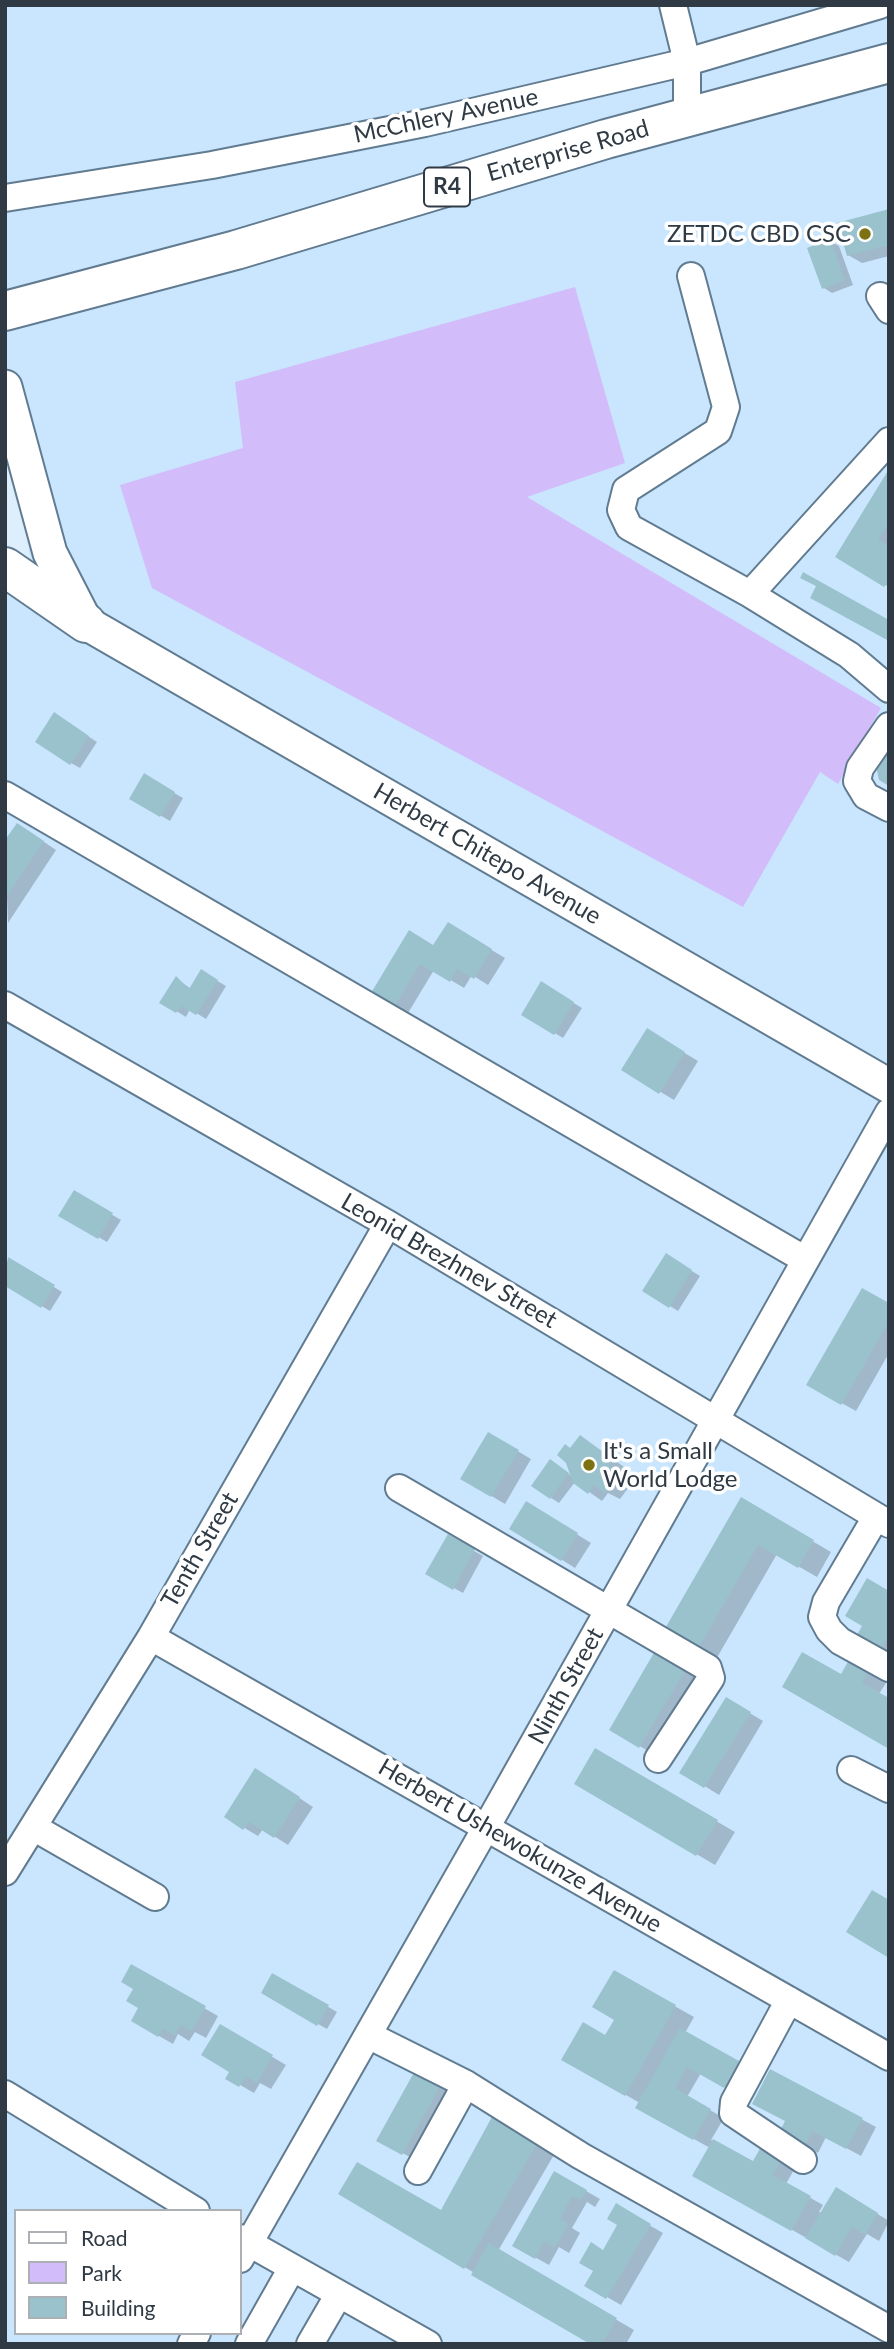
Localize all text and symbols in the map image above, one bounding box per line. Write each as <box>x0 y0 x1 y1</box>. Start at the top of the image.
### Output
street label: McChlery Avenue <box>351 82 541 150</box>
street label: Enterprise Road <box>484 114 652 188</box>
road number: R4 <box>424 168 470 206</box>
place label: ZETDC CBD CSC <box>667 220 851 248</box>
marker: ZETDC CBD CSC <box>857 226 873 242</box>
street label: Herbert Chitepo Avenue <box>368 777 606 931</box>
street label: Leonid Brezhnev Street <box>336 1187 562 1335</box>
place label: It's a Small World Lodge <box>603 1437 738 1493</box>
marker: It's a Small World Lodge <box>581 1457 597 1473</box>
street label: Tenth Street <box>155 1487 245 1613</box>
street label: Ninth Street <box>522 1623 610 1749</box>
street label: Herbert Ushewokunze Avenue <box>373 1753 667 1939</box>
legend <box>14 2209 242 2335</box>
text: Road <box>81 2225 128 2250</box>
text: Park <box>81 2260 122 2285</box>
text: Building <box>81 2295 156 2320</box>

